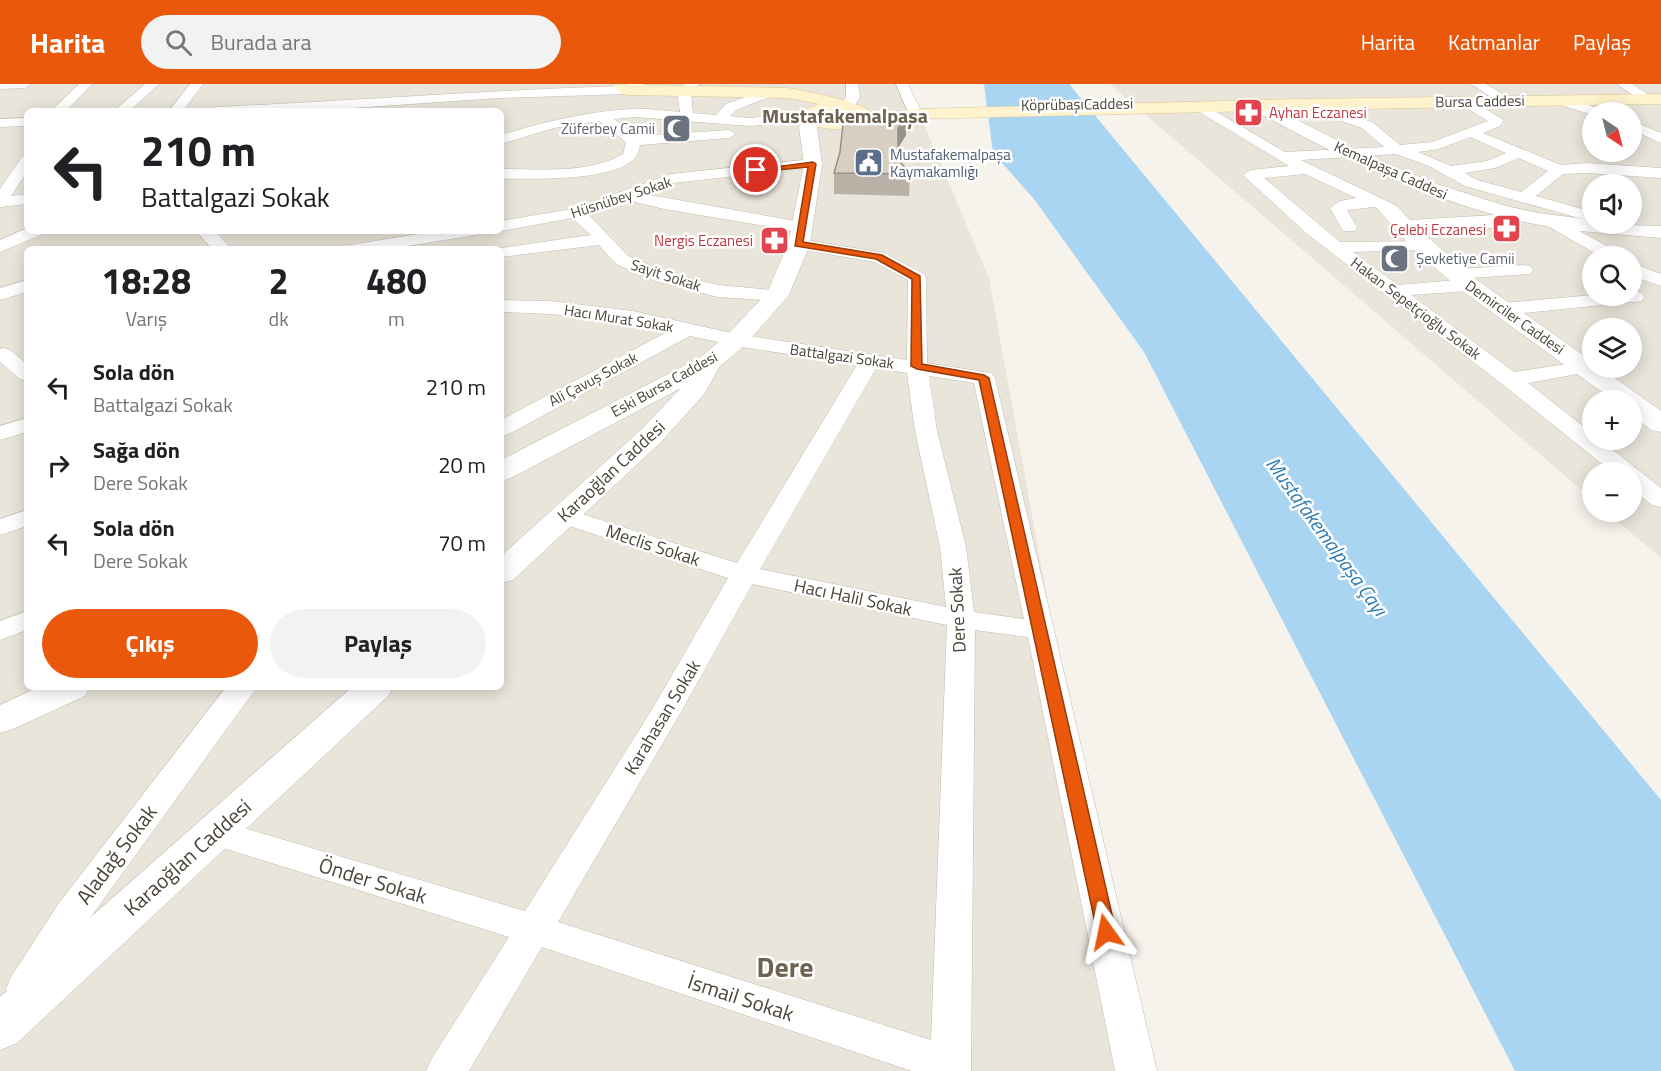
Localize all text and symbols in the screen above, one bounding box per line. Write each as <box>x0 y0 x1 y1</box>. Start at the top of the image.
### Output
search box <box>141 15 561 69</box>
text: Harita <box>30 21 105 64</box>
text: Burada ara <box>210 25 311 59</box>
icon: search <box>162 26 195 59</box>
text: Harita <box>1361 26 1415 58</box>
text: Katmanlar <box>1448 26 1540 58</box>
text: Paylaş <box>1573 26 1631 58</box>
street label: Bursa Caddesi <box>1435 89 1525 113</box>
street label: KöprübaşıCaddesi <box>1021 92 1133 116</box>
pharmacy icon: Ayhan Eczanesi <box>1232 96 1264 128</box>
district label: Mustafakemalpaşa <box>762 100 928 131</box>
place label: Ayhan Eczanesi <box>1269 101 1367 124</box>
north arrow <box>1582 102 1642 162</box>
map controls <box>1582 102 1642 522</box>
mosque icon: Züferbey Camii <box>660 112 692 144</box>
place label: Züferbey Camii <box>561 117 655 140</box>
text: 210 m <box>141 118 256 182</box>
icon: left <box>42 132 120 210</box>
street label: Kemalpaşa Caddesi <box>1331 135 1451 205</box>
place label: Mustafakemalpaşa Kaymakamlığı <box>890 143 1011 183</box>
pin <box>730 144 781 195</box>
public building icon: Mustafakemalpaşa Kaymakamlığı <box>853 147 885 179</box>
icon: arrive <box>739 153 772 186</box>
street label: Hüsnübey Sokak <box>568 170 674 224</box>
button: sound <box>1582 174 1642 234</box>
text: Battalgazi Sokak <box>141 176 330 217</box>
pharmacy icon: Çelebi Eczanesi <box>1491 213 1523 245</box>
place label: Çelebi Eczanesi <box>1390 218 1486 241</box>
pharmacy icon: Nergis Eczanesi <box>758 224 790 256</box>
place label: Nergis Eczanesi <box>654 229 753 252</box>
mosque icon: Şevketiye Camii <box>1379 242 1411 274</box>
button: search <box>1582 246 1642 306</box>
place label: Şevketiye Camii <box>1416 247 1515 270</box>
street label: Hakan Sepetçioğlu Sokak <box>1346 251 1486 365</box>
text: 18:28 <box>101 253 191 308</box>
text: 2 <box>269 253 289 308</box>
text: 480 <box>366 253 427 308</box>
street label: Sayit Sokak <box>628 253 704 297</box>
street label: Demirciler Caddesi <box>1461 274 1569 360</box>
street label: Hacı Murat Sokak <box>563 298 675 338</box>
text: Varış <box>125 303 167 334</box>
text: dk <box>269 303 289 334</box>
text: m <box>388 303 405 334</box>
button: layers <box>1582 318 1642 378</box>
street label: Battalgazi Sokak <box>789 337 895 375</box>
street label: Eski Bursa Caddesi <box>607 345 721 423</box>
street label: Ali Çavuş Sokak <box>544 346 642 412</box>
text: Sola dön <box>93 355 175 389</box>
text: 210 m <box>426 370 486 404</box>
icon: left <box>42 371 75 404</box>
text: Battalgazi Sokak <box>93 389 233 420</box>
button: + <box>1582 390 1642 450</box>
street label: Karaoğlan Caddesi <box>551 414 671 528</box>
text: Sağa dön <box>93 433 180 467</box>
text: 20 m <box>438 448 486 482</box>
icon: right <box>42 449 75 482</box>
water label: Mustafakemalpaşa Çayı <box>1259 450 1397 624</box>
button: − <box>1582 462 1642 522</box>
text: Dere Sokak <box>93 467 188 498</box>
text: Sola dön <box>93 511 175 545</box>
street label: Meclis Sokak <box>602 517 704 573</box>
text: 70 m <box>438 526 486 560</box>
icon: left <box>42 527 75 560</box>
text: Dere Sokak <box>93 545 188 576</box>
street label: Dere Sokak <box>941 566 973 653</box>
street label: Hacı Halil Sokak <box>792 571 915 623</box>
button: Çıkış <box>42 609 258 678</box>
button: Paylaş <box>270 609 486 678</box>
street label: Karahasan Sokak <box>617 654 707 780</box>
street label: Karaoğlan Caddesi <box>116 791 258 923</box>
street label: Aladağ Sokak <box>68 797 164 911</box>
street label: Önder Sokak <box>315 848 431 912</box>
position arrow <box>1074 900 1138 964</box>
district label: Dere <box>757 945 813 988</box>
street label: İsmail Sokak <box>684 965 798 1029</box>

